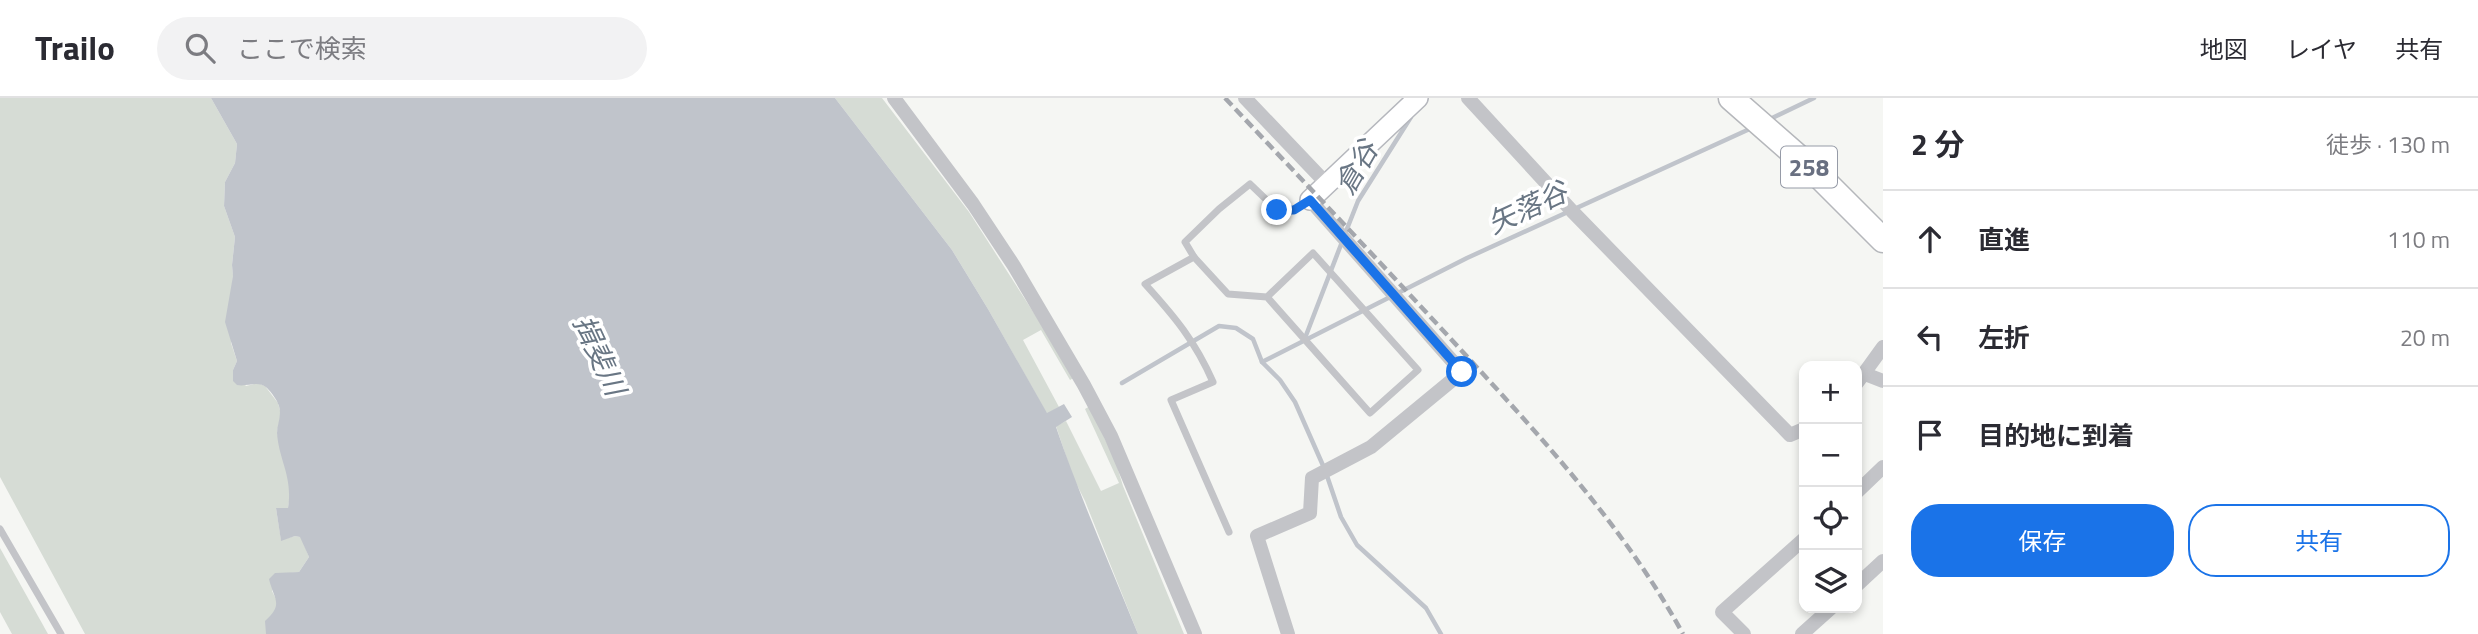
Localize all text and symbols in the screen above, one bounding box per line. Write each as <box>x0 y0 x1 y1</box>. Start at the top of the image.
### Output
search box <box>157 17 647 80</box>
text: Trailo <box>35 23 115 73</box>
icon: search <box>181 29 219 67</box>
text: ここで検索 <box>237 29 367 68</box>
text: 地図 <box>2200 31 2248 67</box>
text: レイヤ <box>2286 31 2357 67</box>
text: 共有 <box>2395 31 2443 67</box>
text: 2 分 <box>1911 121 1964 167</box>
text: 徒歩 · 130 m <box>2326 127 2450 162</box>
water label: 倉谷 <box>1323 130 1390 202</box>
road number: 258 <box>1781 146 1837 188</box>
water label: 矢落谷 <box>1480 169 1576 244</box>
route end <box>1261 194 1292 225</box>
icon: ahead <box>1911 220 1949 258</box>
text: 直進 <box>1978 220 2030 259</box>
text: 110 m <box>2387 222 2450 257</box>
water label: 揖斐川 <box>563 308 639 405</box>
icon: left <box>1911 318 1949 356</box>
text: 左折 <box>1978 318 2030 357</box>
text: 20 m <box>2400 320 2450 355</box>
route start <box>1446 356 1477 387</box>
map controls <box>1799 361 1862 613</box>
button: + <box>1799 361 1862 424</box>
icon: arrive <box>1911 416 1949 454</box>
text: 目的地に到着 <box>1978 416 2134 455</box>
button: − <box>1799 424 1862 487</box>
button: locate <box>1799 487 1862 550</box>
button: 保存 <box>1911 504 2174 577</box>
button: 共有 <box>2188 504 2450 577</box>
button: layers <box>1799 550 1862 613</box>

